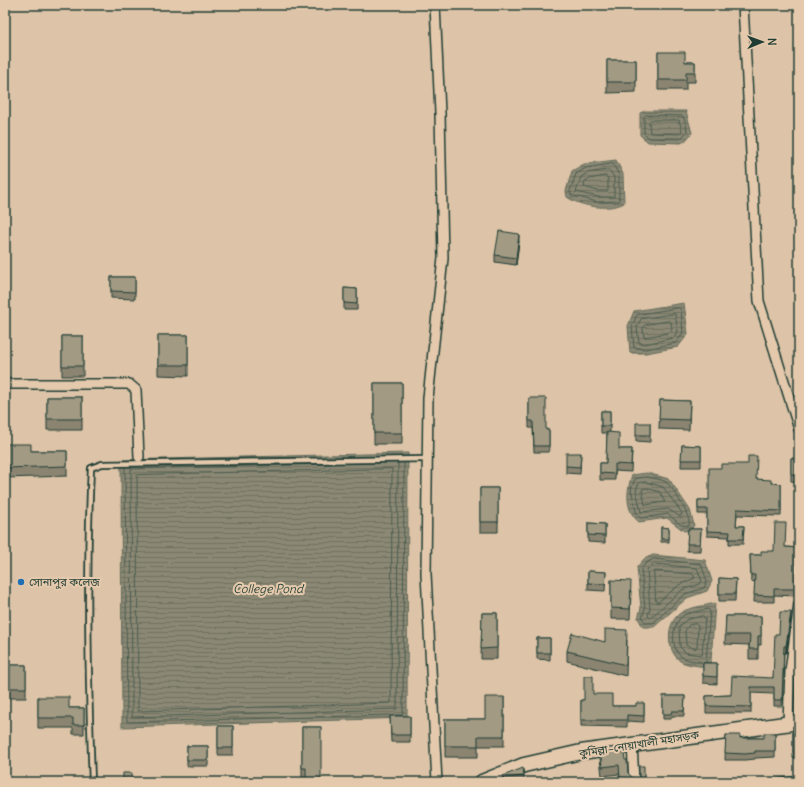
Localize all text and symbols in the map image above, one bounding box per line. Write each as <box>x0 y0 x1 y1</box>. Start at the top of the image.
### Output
north arrow <box>742 22 782 62</box>
text: N <box>765 38 779 46</box>
place label: সোনাপুর কলেজ <box>29 575 100 589</box>
marker: সোনাপুর কলেজ <box>16 577 26 587</box>
water label: College Pond <box>233 581 305 596</box>
street label: কুমিল্লা–নোয়াখালী মহাসড়ক <box>577 728 700 761</box>

